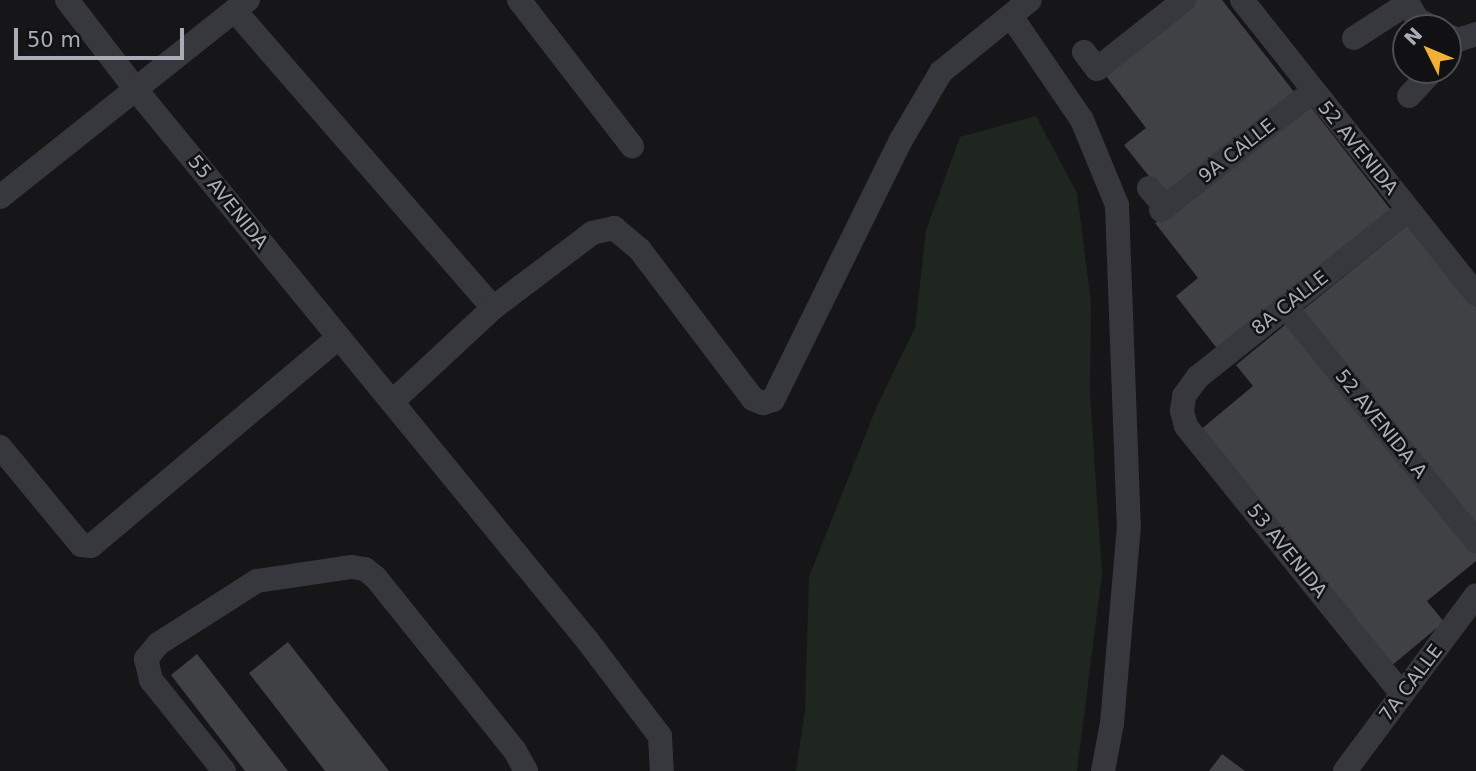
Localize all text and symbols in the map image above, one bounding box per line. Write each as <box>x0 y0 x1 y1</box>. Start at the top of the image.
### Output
scale bar <box>18 14 187 58</box>
north arrow <box>1392 14 1462 84</box>
text: N <box>1400 23 1427 49</box>
text: 50 m <box>27 28 81 52</box>
street label: 52 AVENIDA <box>1313 96 1403 200</box>
street label: 9A CALLE <box>1194 114 1280 188</box>
street label: 55 AVENIDA <box>183 150 273 254</box>
street label: 8A CALLE <box>1247 266 1333 340</box>
street label: 52 AVENIDA A <box>1330 365 1432 483</box>
street label: 53 AVENIDA <box>1242 499 1332 603</box>
street label: 7A CALLE <box>1375 640 1447 726</box>

